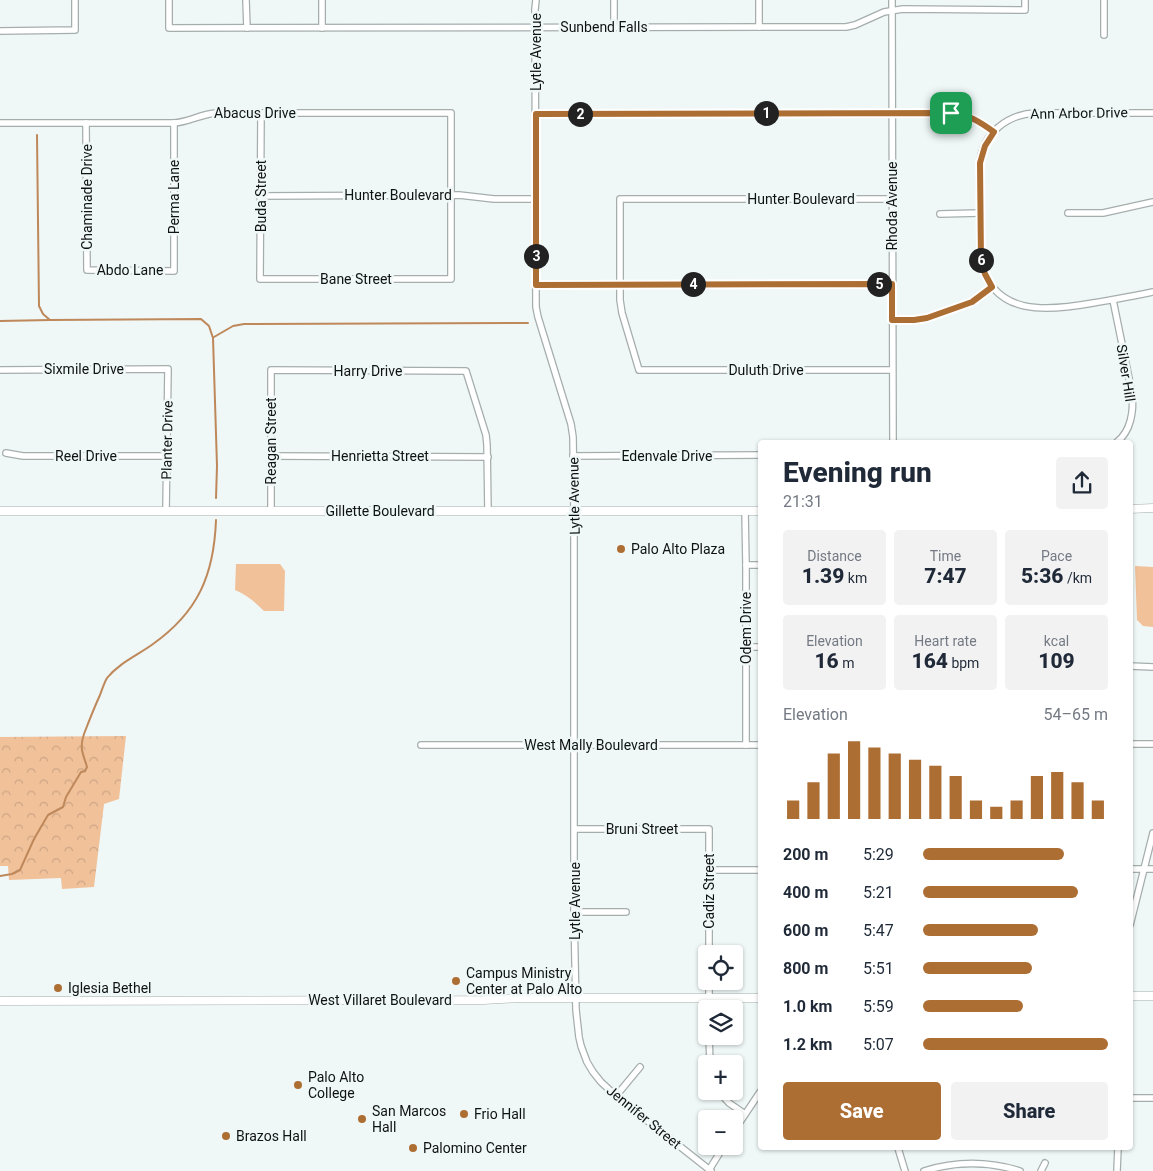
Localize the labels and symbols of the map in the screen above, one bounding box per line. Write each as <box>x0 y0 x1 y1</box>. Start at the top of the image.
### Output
street label: Lytle Avenue <box>528 13 544 91</box>
street label: Sunbend Falls <box>560 19 648 35</box>
pin <box>930 92 972 134</box>
pin: 1 <box>754 100 778 126</box>
pin: 2 <box>568 102 592 126</box>
street label: Ann Arbor Drive <box>1030 104 1128 122</box>
street label: Abacus Drive <box>214 105 296 121</box>
street label: Chaminade Drive <box>79 144 95 250</box>
street label: Buda Street <box>253 159 269 232</box>
street label: Perma Lane <box>166 160 182 234</box>
street label: Rhoda Avenue <box>884 161 900 251</box>
street label: Hunter Boulevard <box>344 187 452 203</box>
street label: Hunter Boulevard <box>747 191 855 207</box>
pin: 3 <box>524 244 548 268</box>
pin: 6 <box>968 248 994 272</box>
street label: Abdo Lane <box>97 262 163 278</box>
street label: Bane Street <box>320 271 392 287</box>
pin: 4 <box>680 272 706 296</box>
pin: 5 <box>866 272 892 296</box>
street label: Silver Hill <box>1114 343 1138 403</box>
street label: Sixmile Drive <box>44 361 124 377</box>
street label: Duluth Drive <box>728 362 804 378</box>
street label: Harry Drive <box>334 363 402 379</box>
street label: Reagan Street <box>263 397 279 485</box>
street label: Planter Drive <box>158 400 176 480</box>
street label: Reel Drive <box>55 448 117 464</box>
street label: Henrietta Street <box>331 448 429 464</box>
street label: Edenvale Drive <box>622 448 712 464</box>
street label: Lytle Avenue <box>565 457 583 535</box>
street label: Gillette Boulevard <box>325 503 435 519</box>
place label: Palo Alto Plaza <box>631 541 725 557</box>
marker: Palo Alto Plaza <box>615 543 627 555</box>
street label: Odem Drive <box>738 592 754 664</box>
street label: West Mally Boulevard <box>524 737 658 753</box>
street label: Bruni Street <box>606 821 679 837</box>
street label: Cadiz Street <box>701 853 717 929</box>
street label: Lytle Avenue <box>567 862 583 940</box>
place label: Campus Ministry Center at Palo Alto <box>466 965 582 997</box>
marker: Campus Ministry Center at Palo Alto <box>450 975 462 987</box>
place label: Iglesia Bethel <box>68 980 151 996</box>
marker: Iglesia Bethel <box>52 982 64 994</box>
street label: West Villaret Boulevard <box>308 992 452 1008</box>
place label: Palo Alto College <box>308 1069 364 1101</box>
marker: Palo Alto College <box>292 1079 304 1091</box>
street label: Jennifer Street <box>603 1082 685 1152</box>
place label: San Marcos Hall <box>372 1103 446 1135</box>
place label: Frio Hall <box>474 1106 526 1122</box>
marker: Frio Hall <box>458 1108 470 1120</box>
marker: San Marcos Hall <box>356 1113 368 1125</box>
place label: Brazos Hall <box>236 1128 307 1144</box>
marker: Brazos Hall <box>220 1130 232 1142</box>
place label: Palomino Center <box>423 1140 527 1156</box>
marker: Palomino Center <box>407 1142 419 1154</box>

